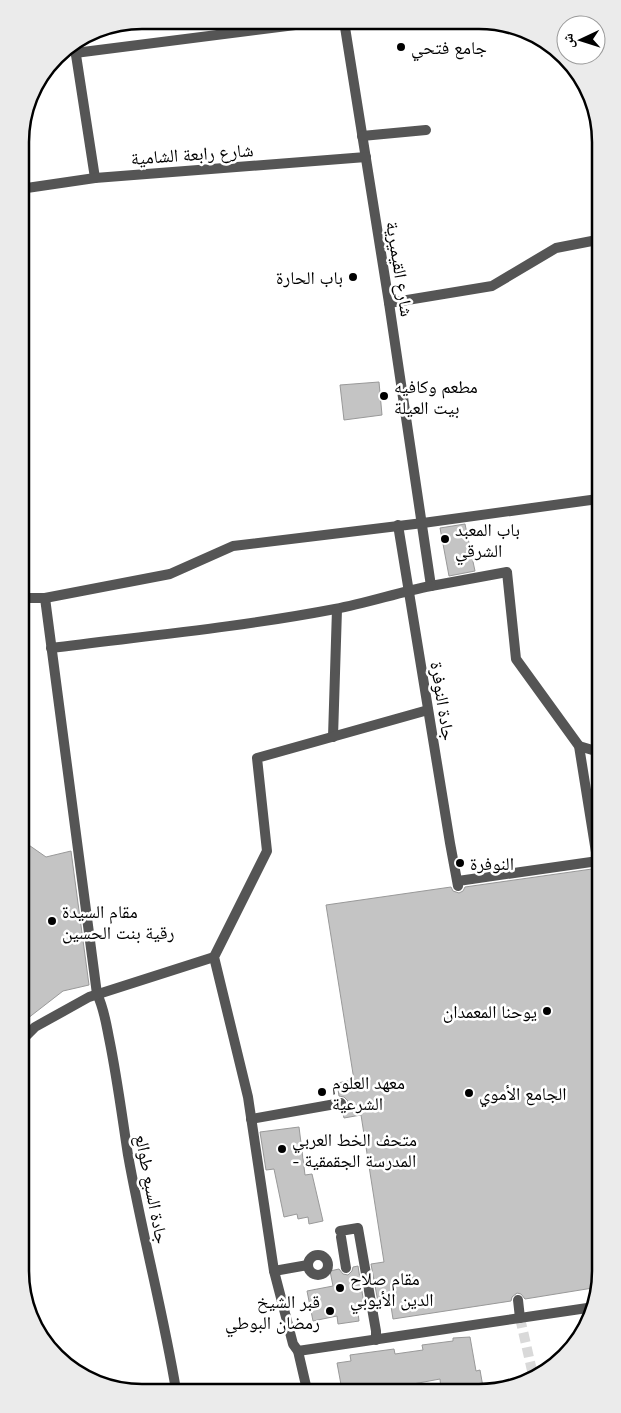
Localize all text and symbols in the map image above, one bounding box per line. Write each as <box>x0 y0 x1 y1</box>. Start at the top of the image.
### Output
north arrow <box>556 15 606 65</box>
text: ش <box>559 33 578 49</box>
place label: جامع فتحي <box>411 36 487 62</box>
marker: جامع فتحي <box>395 41 407 53</box>
street label: شارع رابعة الشامية <box>130 138 254 170</box>
street label: شارع القيميرية <box>381 220 419 318</box>
place label: باب الحارة <box>276 266 343 289</box>
marker: باب الحارة <box>347 271 359 283</box>
place label: مطعم وكافيه بيت العيلة <box>394 375 478 419</box>
marker: مطعم وكافيه بيت العيلة <box>378 390 390 402</box>
place label: باب المعبد الشرقي <box>455 518 520 565</box>
marker: باب المعبد الشرقي <box>439 533 451 545</box>
street label: جادة النوفرة <box>425 660 461 742</box>
place label: النوفرة <box>470 852 514 875</box>
marker: النوفرة <box>454 857 466 869</box>
place label: مقام السيدة رقية بنت الحسين <box>62 900 175 944</box>
marker: مقام السيدة رقية بنت الحسين <box>46 915 58 927</box>
place label: يوحنا المعمدان <box>443 1000 537 1023</box>
marker: يوحنا المعمدان <box>541 1005 553 1017</box>
place label: معهد العلوم الشرعية <box>332 1071 405 1115</box>
place label: الجامع الأموي <box>479 1082 567 1108</box>
marker: معهد العلوم الشرعية <box>316 1086 328 1098</box>
marker: الجامع الأموي <box>463 1087 475 1099</box>
place label: متحف الخط العربي - المدرسة الجقمقية <box>292 1128 417 1172</box>
street label: جادة السبع طوالع <box>129 1132 174 1246</box>
marker: متحف الخط العربي - المدرسة الجقمقية <box>276 1143 288 1155</box>
place label: مقام صلاح الدين الأيوبي <box>350 1267 434 1314</box>
marker: مقام صلاح الدين الأيوبي <box>334 1282 346 1294</box>
place label: قبر الشيخ رمضان البوطي <box>225 1290 320 1337</box>
marker: قبر الشيخ رمضان البوطي <box>324 1305 336 1317</box>

